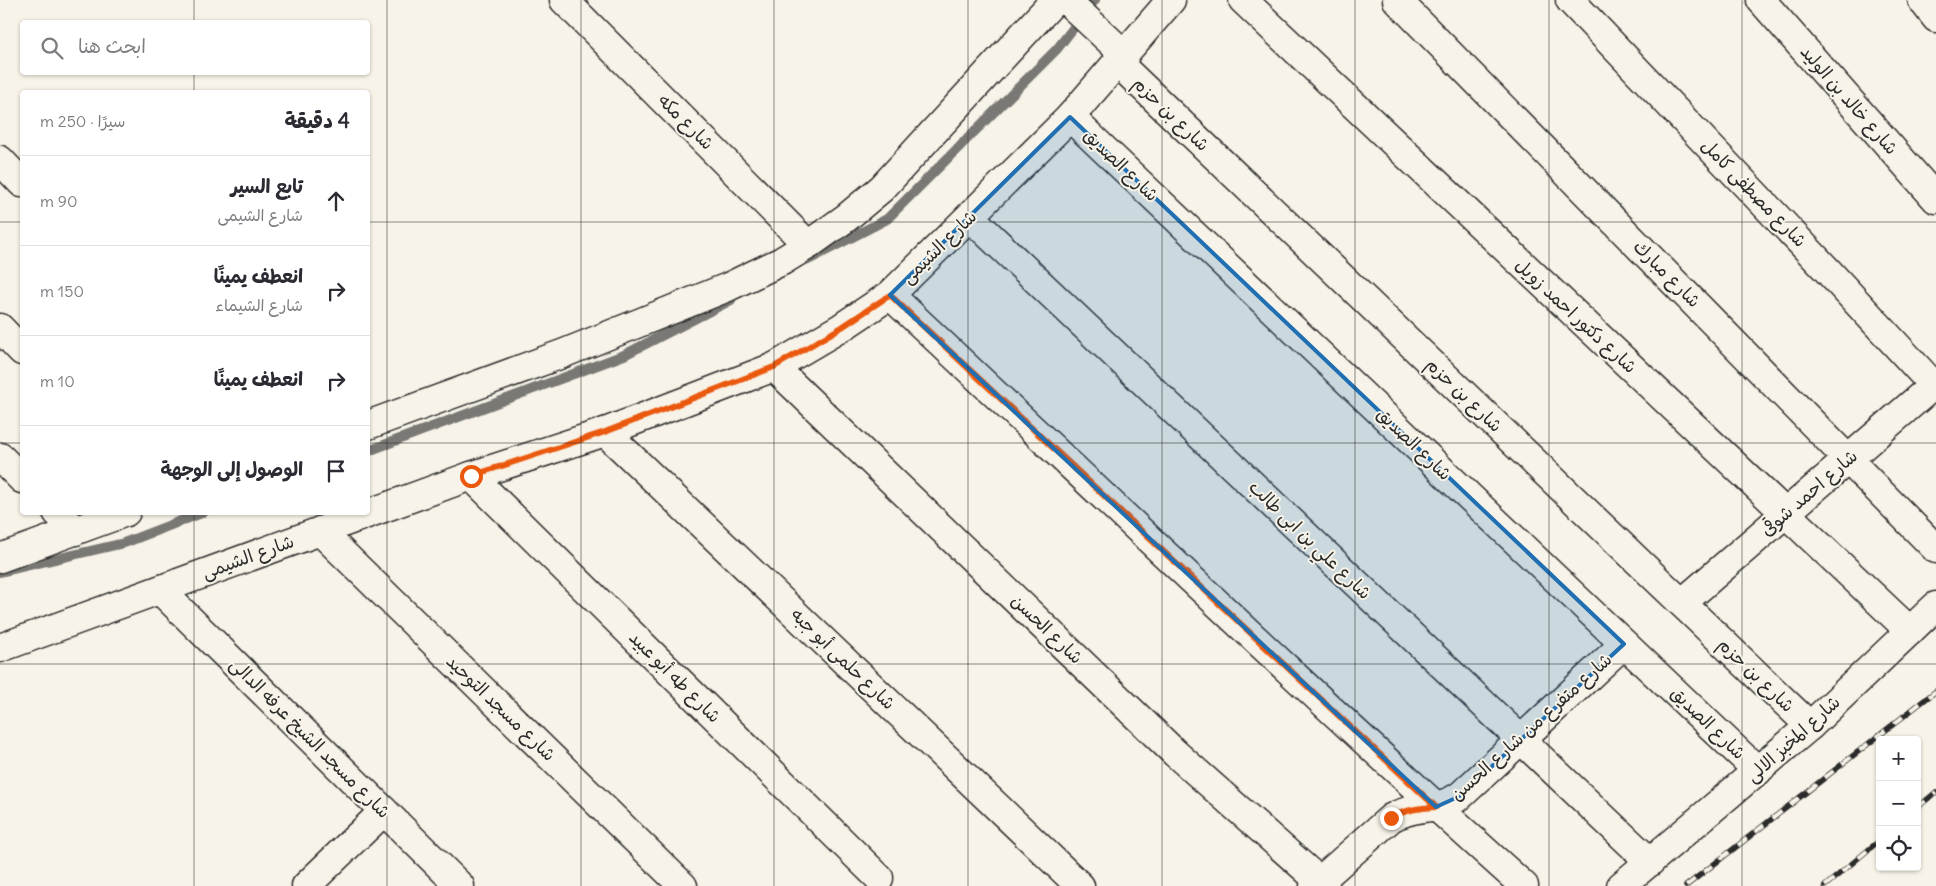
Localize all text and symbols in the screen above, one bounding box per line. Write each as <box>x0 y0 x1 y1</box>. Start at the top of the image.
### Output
search box <box>20 20 370 75</box>
icon: search <box>38 34 66 62</box>
text: ابحث هنا <box>78 34 146 58</box>
street label: شارع خالد بن الوليد <box>1795 40 1903 160</box>
street label: شارع بن حزم <box>1126 71 1214 158</box>
street label: شارع مكه <box>653 89 719 155</box>
text: 4 دقيقة <box>284 107 350 134</box>
text: سيرًا · 250 m <box>40 111 125 131</box>
street label: شارع الصديق <box>1078 123 1164 207</box>
street label: شارع مصطفى كامل <box>1696 134 1812 252</box>
text: تابع السير <box>231 174 303 198</box>
icon: ahead <box>322 187 350 215</box>
text: 90 m <box>40 191 78 211</box>
text: شارع الشيمى <box>218 205 303 225</box>
street label: شارع الشيمى <box>896 205 982 289</box>
street label: شارع مبارك <box>1628 235 1706 313</box>
street label: شارع دكتور احمد زويل <box>1510 253 1642 379</box>
text: انعطف يمينًا <box>214 264 303 288</box>
icon: right <box>322 277 350 305</box>
text: 150 m <box>40 281 84 301</box>
text: شارع الشيماء <box>215 295 303 315</box>
street label: شارع بن حزم <box>1419 352 1507 439</box>
text: انعطف يمينًا <box>214 367 303 391</box>
icon: right <box>322 367 350 395</box>
text: 10 m <box>40 371 75 391</box>
street label: شارع الصديق <box>1371 402 1457 486</box>
street label: شارع احمد شوقى <box>1755 444 1863 542</box>
text: الوصول إلى الوجهة <box>160 457 303 481</box>
icon: arrive <box>322 457 350 485</box>
route start <box>460 465 483 488</box>
street label: شارع علي بن ابى طالب <box>1241 475 1377 608</box>
street label: شارع الشيمى <box>199 529 297 585</box>
street label: شارع الحسن <box>1006 589 1088 669</box>
street label: شارع حلمى أبو جبه <box>785 603 901 715</box>
street label: شارع طه أبو عبيد <box>624 626 726 728</box>
street label: شارع بن حزم <box>1711 632 1799 719</box>
street label: شارع متفرع من شارع الحسن <box>1445 648 1617 806</box>
street label: شارع مسجد التوحيد <box>441 650 561 766</box>
street label: شارع مسجد الشيخ عرفه الدالى <box>224 652 396 824</box>
street label: شارع الصديق <box>1665 681 1751 765</box>
street label: شارع المخبز الالى <box>1741 690 1845 788</box>
map controls <box>1876 736 1921 871</box>
button: + <box>1876 736 1921 781</box>
button: − <box>1876 781 1921 826</box>
route end <box>1380 807 1403 830</box>
button: locate <box>1876 826 1921 871</box>

